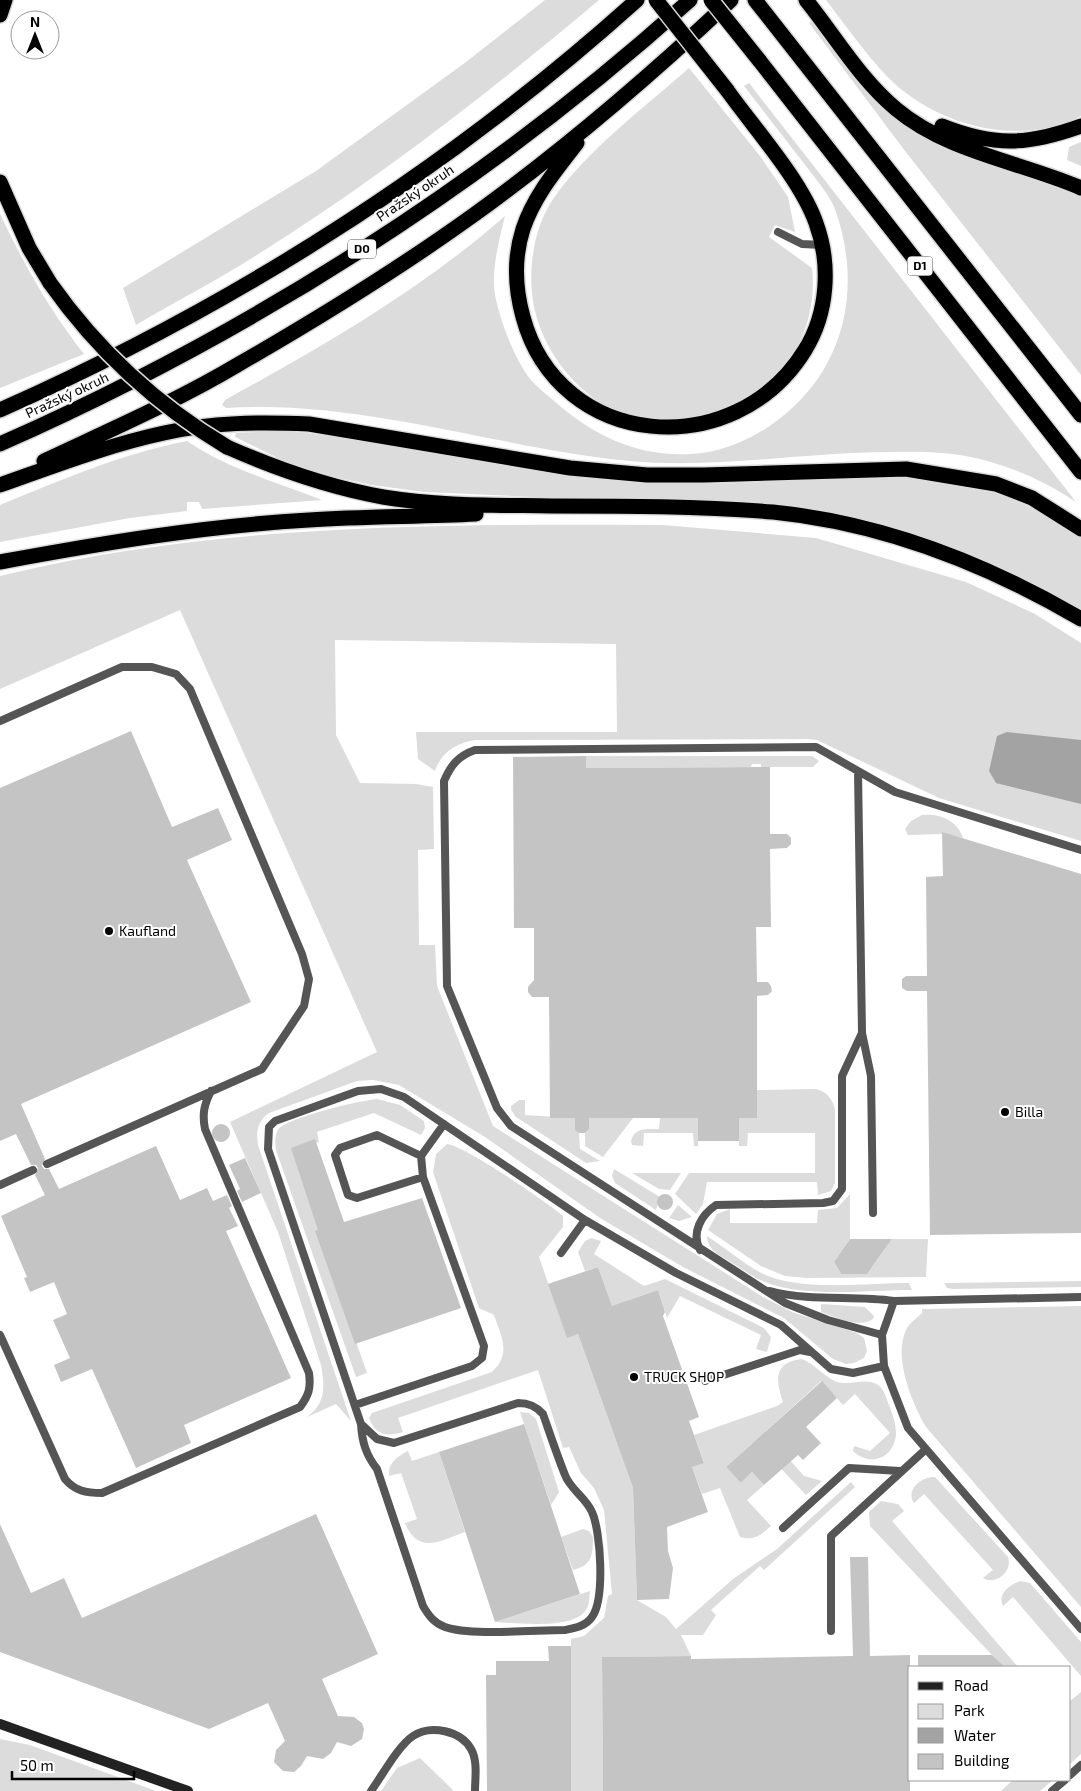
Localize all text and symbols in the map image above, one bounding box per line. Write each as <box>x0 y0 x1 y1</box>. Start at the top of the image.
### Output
north arrow <box>10 10 60 60</box>
text: N <box>30 13 40 30</box>
street label: Pražský okruh <box>373 160 457 225</box>
road number: D0 <box>348 240 376 258</box>
road number: D1 <box>908 256 932 276</box>
street label: Pražský okruh <box>22 368 111 421</box>
place label: Kaufland <box>119 922 176 939</box>
marker: Kaufland <box>103 925 115 937</box>
place label: Billa <box>1015 1103 1043 1120</box>
marker: Billa <box>999 1106 1011 1118</box>
place label: TRUCK SHOP <box>644 1368 724 1385</box>
marker: TRUCK SHOP <box>628 1371 640 1383</box>
legend <box>908 1666 1071 1781</box>
text: Road <box>954 1676 989 1694</box>
text: Park <box>954 1701 985 1719</box>
text: Water <box>954 1726 996 1744</box>
scale bar <box>12 1748 135 1780</box>
text: Building <box>954 1751 1010 1769</box>
text: 50 m <box>20 1756 54 1774</box>

